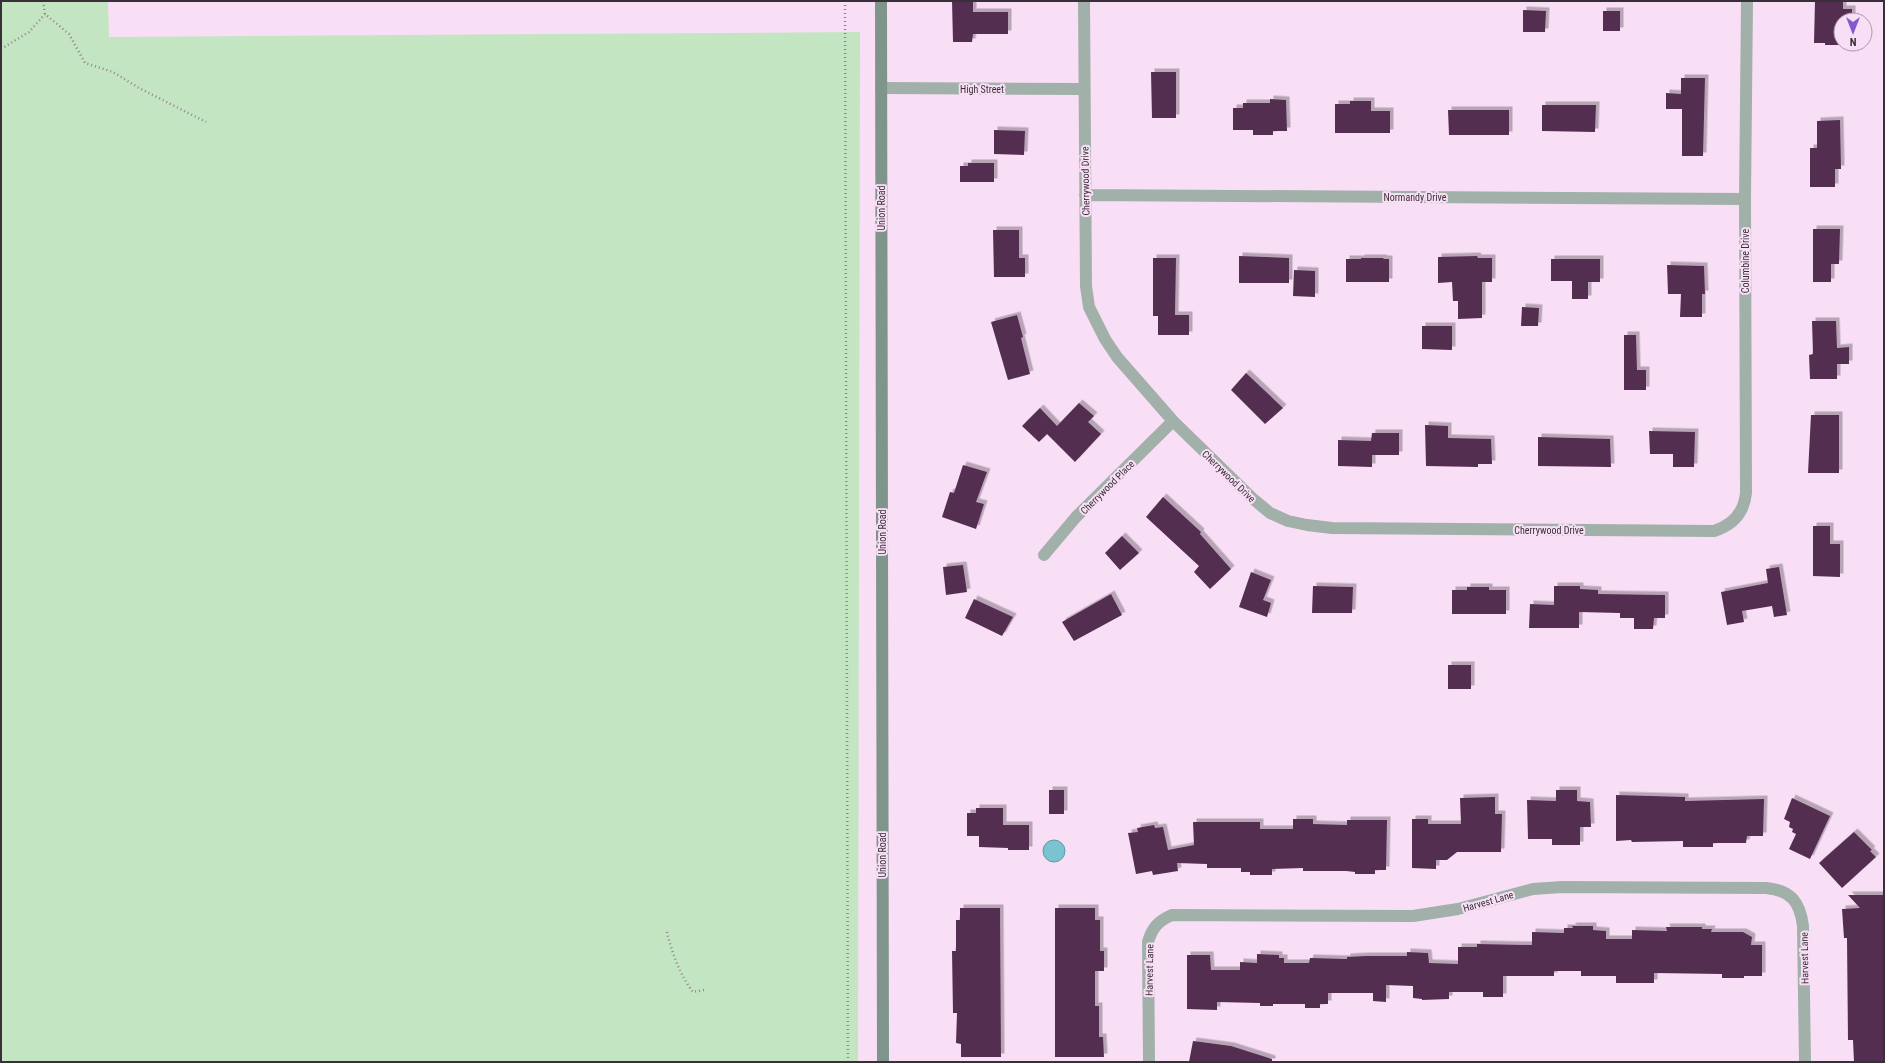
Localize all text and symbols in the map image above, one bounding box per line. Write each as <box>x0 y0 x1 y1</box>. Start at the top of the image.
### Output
north arrow <box>1833 12 1873 52</box>
text: N <box>1849 35 1856 48</box>
street label: High Street <box>960 84 1004 95</box>
street label: Cherrywood Drive <box>1079 146 1092 216</box>
street label: Union Road <box>876 185 887 231</box>
street label: Normandy Drive <box>1384 192 1447 203</box>
street label: Columbine Drive <box>1740 229 1751 293</box>
street label: Cherrywood Drive <box>1200 448 1258 505</box>
street label: Cherrywood Place <box>1078 458 1137 516</box>
street label: Union Road <box>877 509 888 555</box>
street label: Cherrywood Drive <box>1514 525 1584 536</box>
street label: Union Road <box>877 832 888 878</box>
street label: Harvest Lane <box>1462 889 1515 914</box>
street label: Harvest Lane <box>1799 932 1810 984</box>
street label: Harvest Lane <box>1144 944 1155 996</box>

